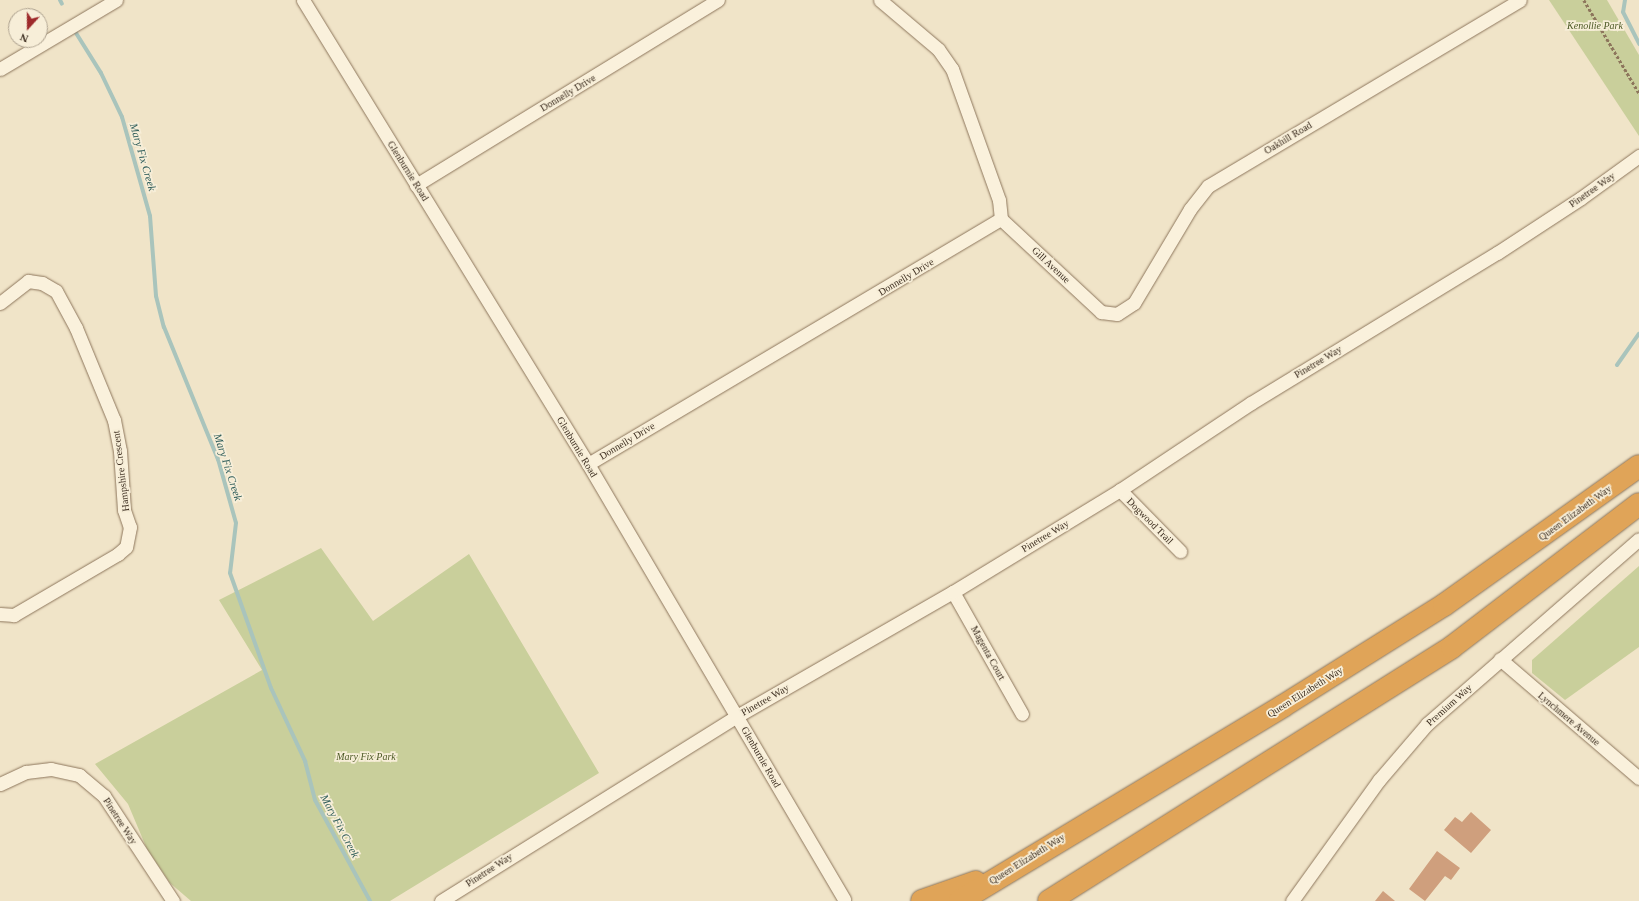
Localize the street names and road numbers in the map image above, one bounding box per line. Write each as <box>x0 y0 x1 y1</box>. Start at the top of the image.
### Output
street label: Donnelly Drive <box>538 72 598 114</box>
street label: Oakhill Road <box>1262 119 1314 157</box>
street label: Glenburnie Road <box>385 139 431 203</box>
street label: Pinetree Way <box>1567 170 1617 210</box>
street label: Gill Avenue <box>1029 244 1073 286</box>
street label: Donnelly Drive <box>876 256 936 298</box>
street label: Pinetree Way <box>1292 343 1344 381</box>
street label: Glenburnie Road <box>554 415 600 479</box>
street label: Donnelly Drive <box>597 420 657 462</box>
street label: Hampshire Crescent <box>110 430 132 512</box>
street label: Queen Elizabeth Way <box>1536 483 1614 543</box>
street label: Dogwood Trail <box>1124 495 1176 547</box>
street label: Pinetree Way <box>1019 517 1071 555</box>
street label: Magenta Court <box>968 624 1008 682</box>
street label: Queen Elizabeth Way <box>1265 664 1345 720</box>
street label: Pinetree Way <box>739 681 791 719</box>
street label: Premium Way <box>1424 681 1474 729</box>
street label: Lynchmere Avenue <box>1535 689 1603 749</box>
street label: Glenburnie Road <box>739 724 783 790</box>
street label: Pinetree Way <box>100 795 140 847</box>
street label: Queen Elizabeth Way <box>987 831 1067 887</box>
street label: Pinetree Way <box>463 850 515 890</box>

